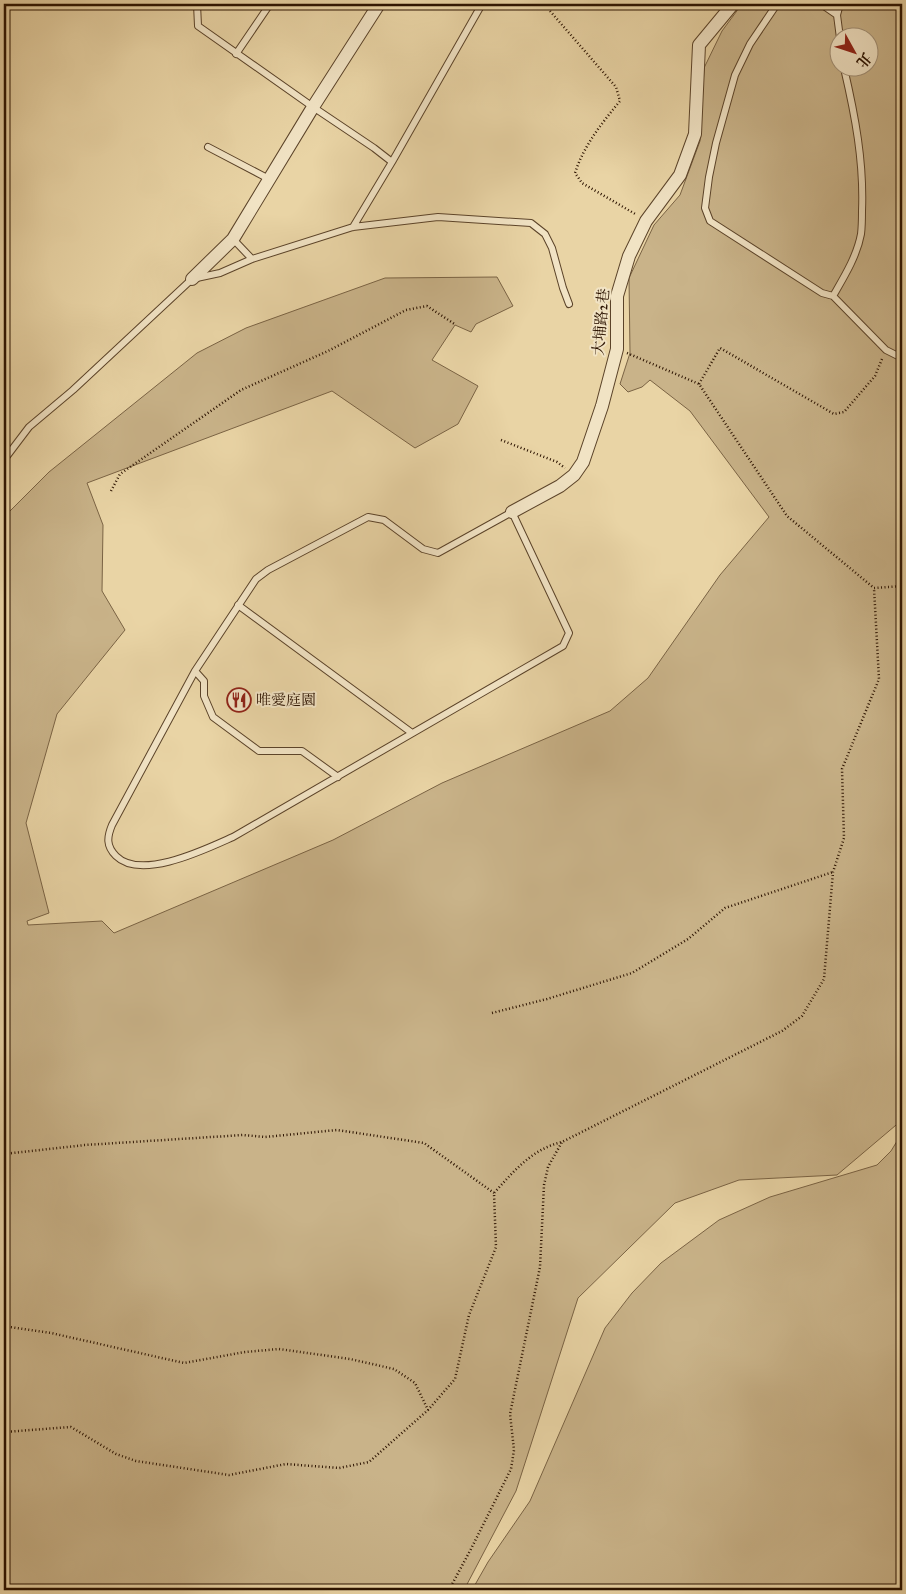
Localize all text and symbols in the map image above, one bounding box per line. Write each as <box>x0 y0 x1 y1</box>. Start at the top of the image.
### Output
north arrow <box>828 28 878 78</box>
text: 北 <box>853 49 875 71</box>
street label: 大埔路2巷 <box>589 288 613 356</box>
restaurant icon: 唯愛庭園 <box>226 687 252 713</box>
place label: 唯愛庭園 <box>256 691 316 709</box>

